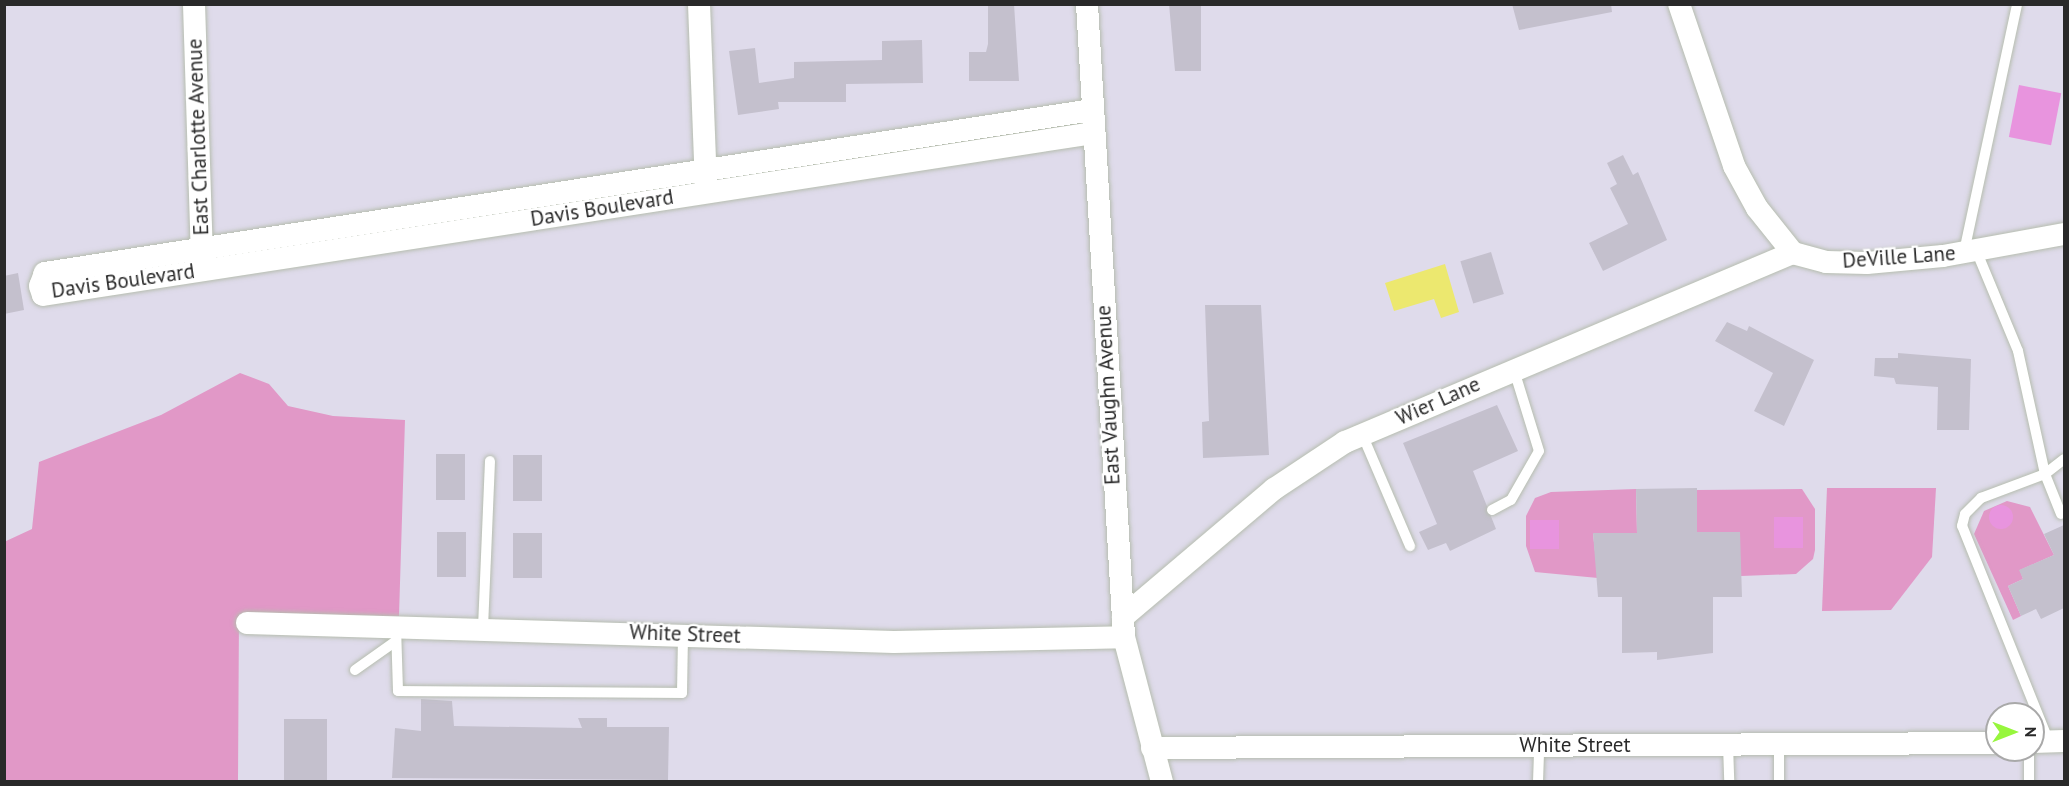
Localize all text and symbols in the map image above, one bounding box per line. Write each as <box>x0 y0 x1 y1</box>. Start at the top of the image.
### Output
street label: East Charlotte Avenue <box>182 38 214 236</box>
street label: Davis Boulevard <box>529 184 675 232</box>
street label: DeVille Lane <box>1842 240 1956 274</box>
street label: Davis Boulevard <box>50 258 196 304</box>
street label: East Vaughn Avenue <box>1091 304 1125 486</box>
street label: Wier Lane <box>1392 371 1484 431</box>
street label: White Street <box>629 619 741 649</box>
north arrow <box>1985 702 2045 762</box>
text: N <box>2021 727 2041 737</box>
street label: White Street <box>1519 732 1631 758</box>

